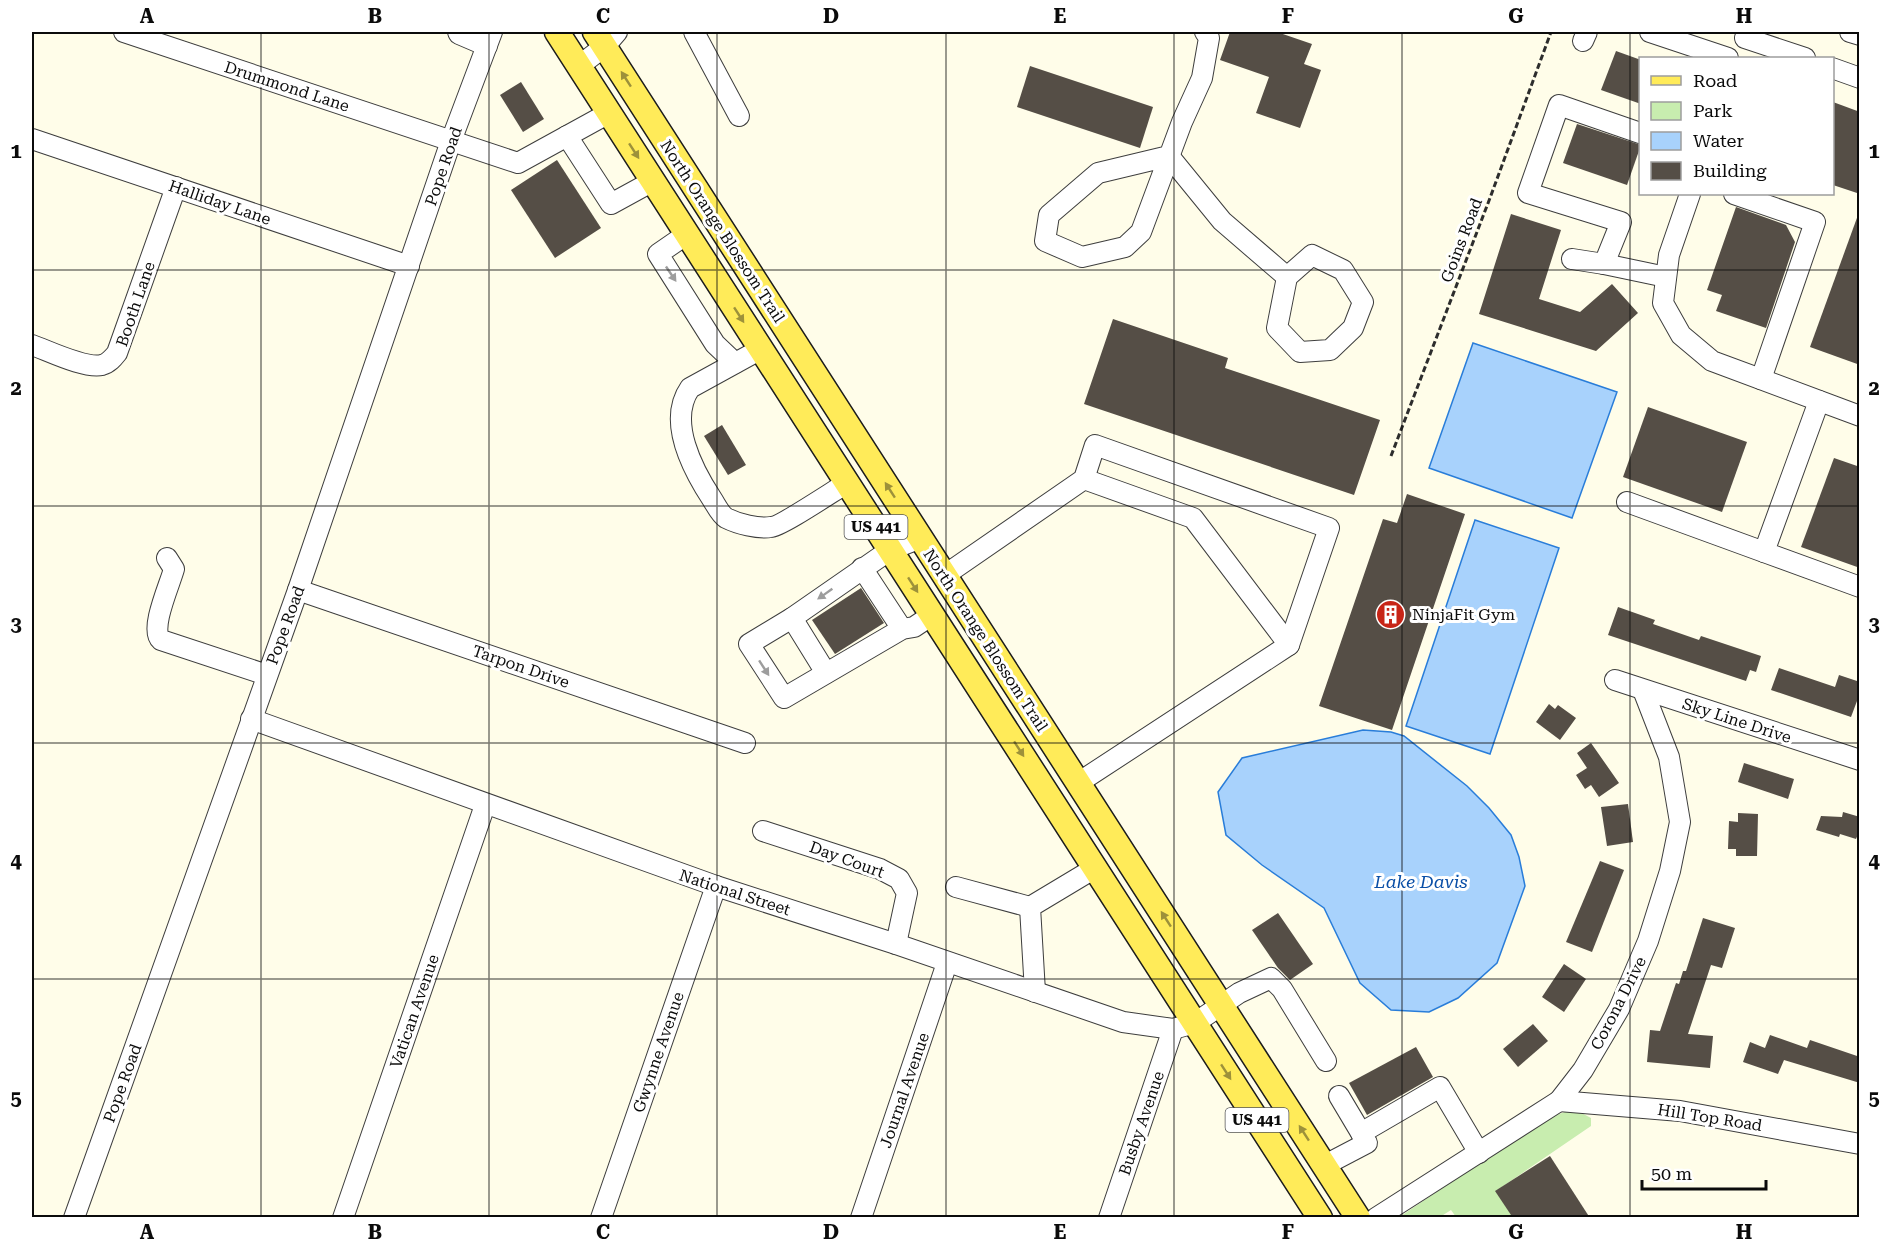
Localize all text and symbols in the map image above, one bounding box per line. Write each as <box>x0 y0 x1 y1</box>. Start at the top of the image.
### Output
text: A <box>140 4 155 28</box>
text: B <box>368 4 382 28</box>
text: C <box>596 4 610 28</box>
text: D <box>823 4 839 28</box>
text: E <box>1054 4 1067 28</box>
text: F <box>1282 4 1294 28</box>
text: G <box>1508 4 1524 28</box>
text: H <box>1736 4 1752 28</box>
street label: Drummond Lane <box>222 57 352 116</box>
legend <box>1639 57 1834 195</box>
text: Road <box>1693 70 1738 91</box>
one-way arrow <box>620 71 631 87</box>
text: Park <box>1693 100 1733 121</box>
street label: Pope Road <box>421 124 466 208</box>
text: Water <box>1693 130 1744 151</box>
street label: North Orange Blossom Trail <box>656 136 789 326</box>
text: 1 <box>10 139 22 163</box>
text: 1 <box>1868 139 1880 163</box>
one-way arrow <box>628 143 640 159</box>
text: Building <box>1693 160 1767 181</box>
street label: Halliday Lane <box>166 176 274 229</box>
street label: Goins Road <box>1437 195 1486 285</box>
street label: Booth Lane <box>112 259 159 349</box>
one-way arrow <box>665 265 677 281</box>
one-way arrow <box>734 307 745 324</box>
text: 2 <box>10 376 22 400</box>
text: 2 <box>1868 376 1880 400</box>
one-way arrow <box>884 483 896 499</box>
road number: US 441 <box>844 515 908 539</box>
street label: North Orange Blossom Trail <box>919 545 1052 735</box>
one-way arrow <box>907 577 918 593</box>
street label: Pope Road <box>262 583 308 667</box>
one-way arrow <box>817 588 833 600</box>
building icon: NinjaFit Gym <box>1375 598 1407 630</box>
place label: NinjaFit Gym <box>1412 605 1515 624</box>
text: 3 <box>10 612 22 636</box>
text: 3 <box>1868 612 1880 636</box>
street label: Tarpon Drive <box>470 641 572 692</box>
one-way arrow <box>759 660 770 676</box>
street label: Sky Line Drive <box>1680 694 1794 747</box>
one-way arrow <box>1013 741 1024 757</box>
street label: Day Court <box>807 837 887 882</box>
text: 4 <box>10 849 22 873</box>
text: 4 <box>1868 849 1880 873</box>
street label: National Street <box>677 866 793 919</box>
water label: Lake Davis <box>1373 871 1468 892</box>
one-way arrow <box>1161 911 1172 927</box>
street label: Vatican Avenue <box>386 952 443 1071</box>
street label: Corona Drive <box>1587 953 1650 1053</box>
street label: Gwynne Avenue <box>629 989 688 1115</box>
street label: Journal Avenue <box>876 1030 933 1150</box>
street label: Pope Road <box>99 1041 145 1125</box>
one-way arrow <box>1221 1064 1232 1080</box>
street label: Busby Avenue <box>1115 1068 1168 1178</box>
text: 5 <box>10 1086 22 1110</box>
text: 5 <box>1868 1086 1880 1110</box>
street label: Hill Top Road <box>1656 1100 1764 1135</box>
road number: US 441 <box>1226 1108 1288 1132</box>
one-way arrow <box>1299 1125 1310 1141</box>
scale bar <box>1642 1153 1766 1191</box>
text: 50 m <box>1651 1163 1692 1184</box>
text: A <box>140 1220 155 1244</box>
text: B <box>368 1220 382 1244</box>
text: C <box>596 1220 610 1244</box>
text: D <box>823 1220 839 1244</box>
text: E <box>1054 1220 1067 1244</box>
text: F <box>1282 1220 1294 1244</box>
text: G <box>1508 1220 1524 1244</box>
text: H <box>1736 1220 1752 1244</box>

